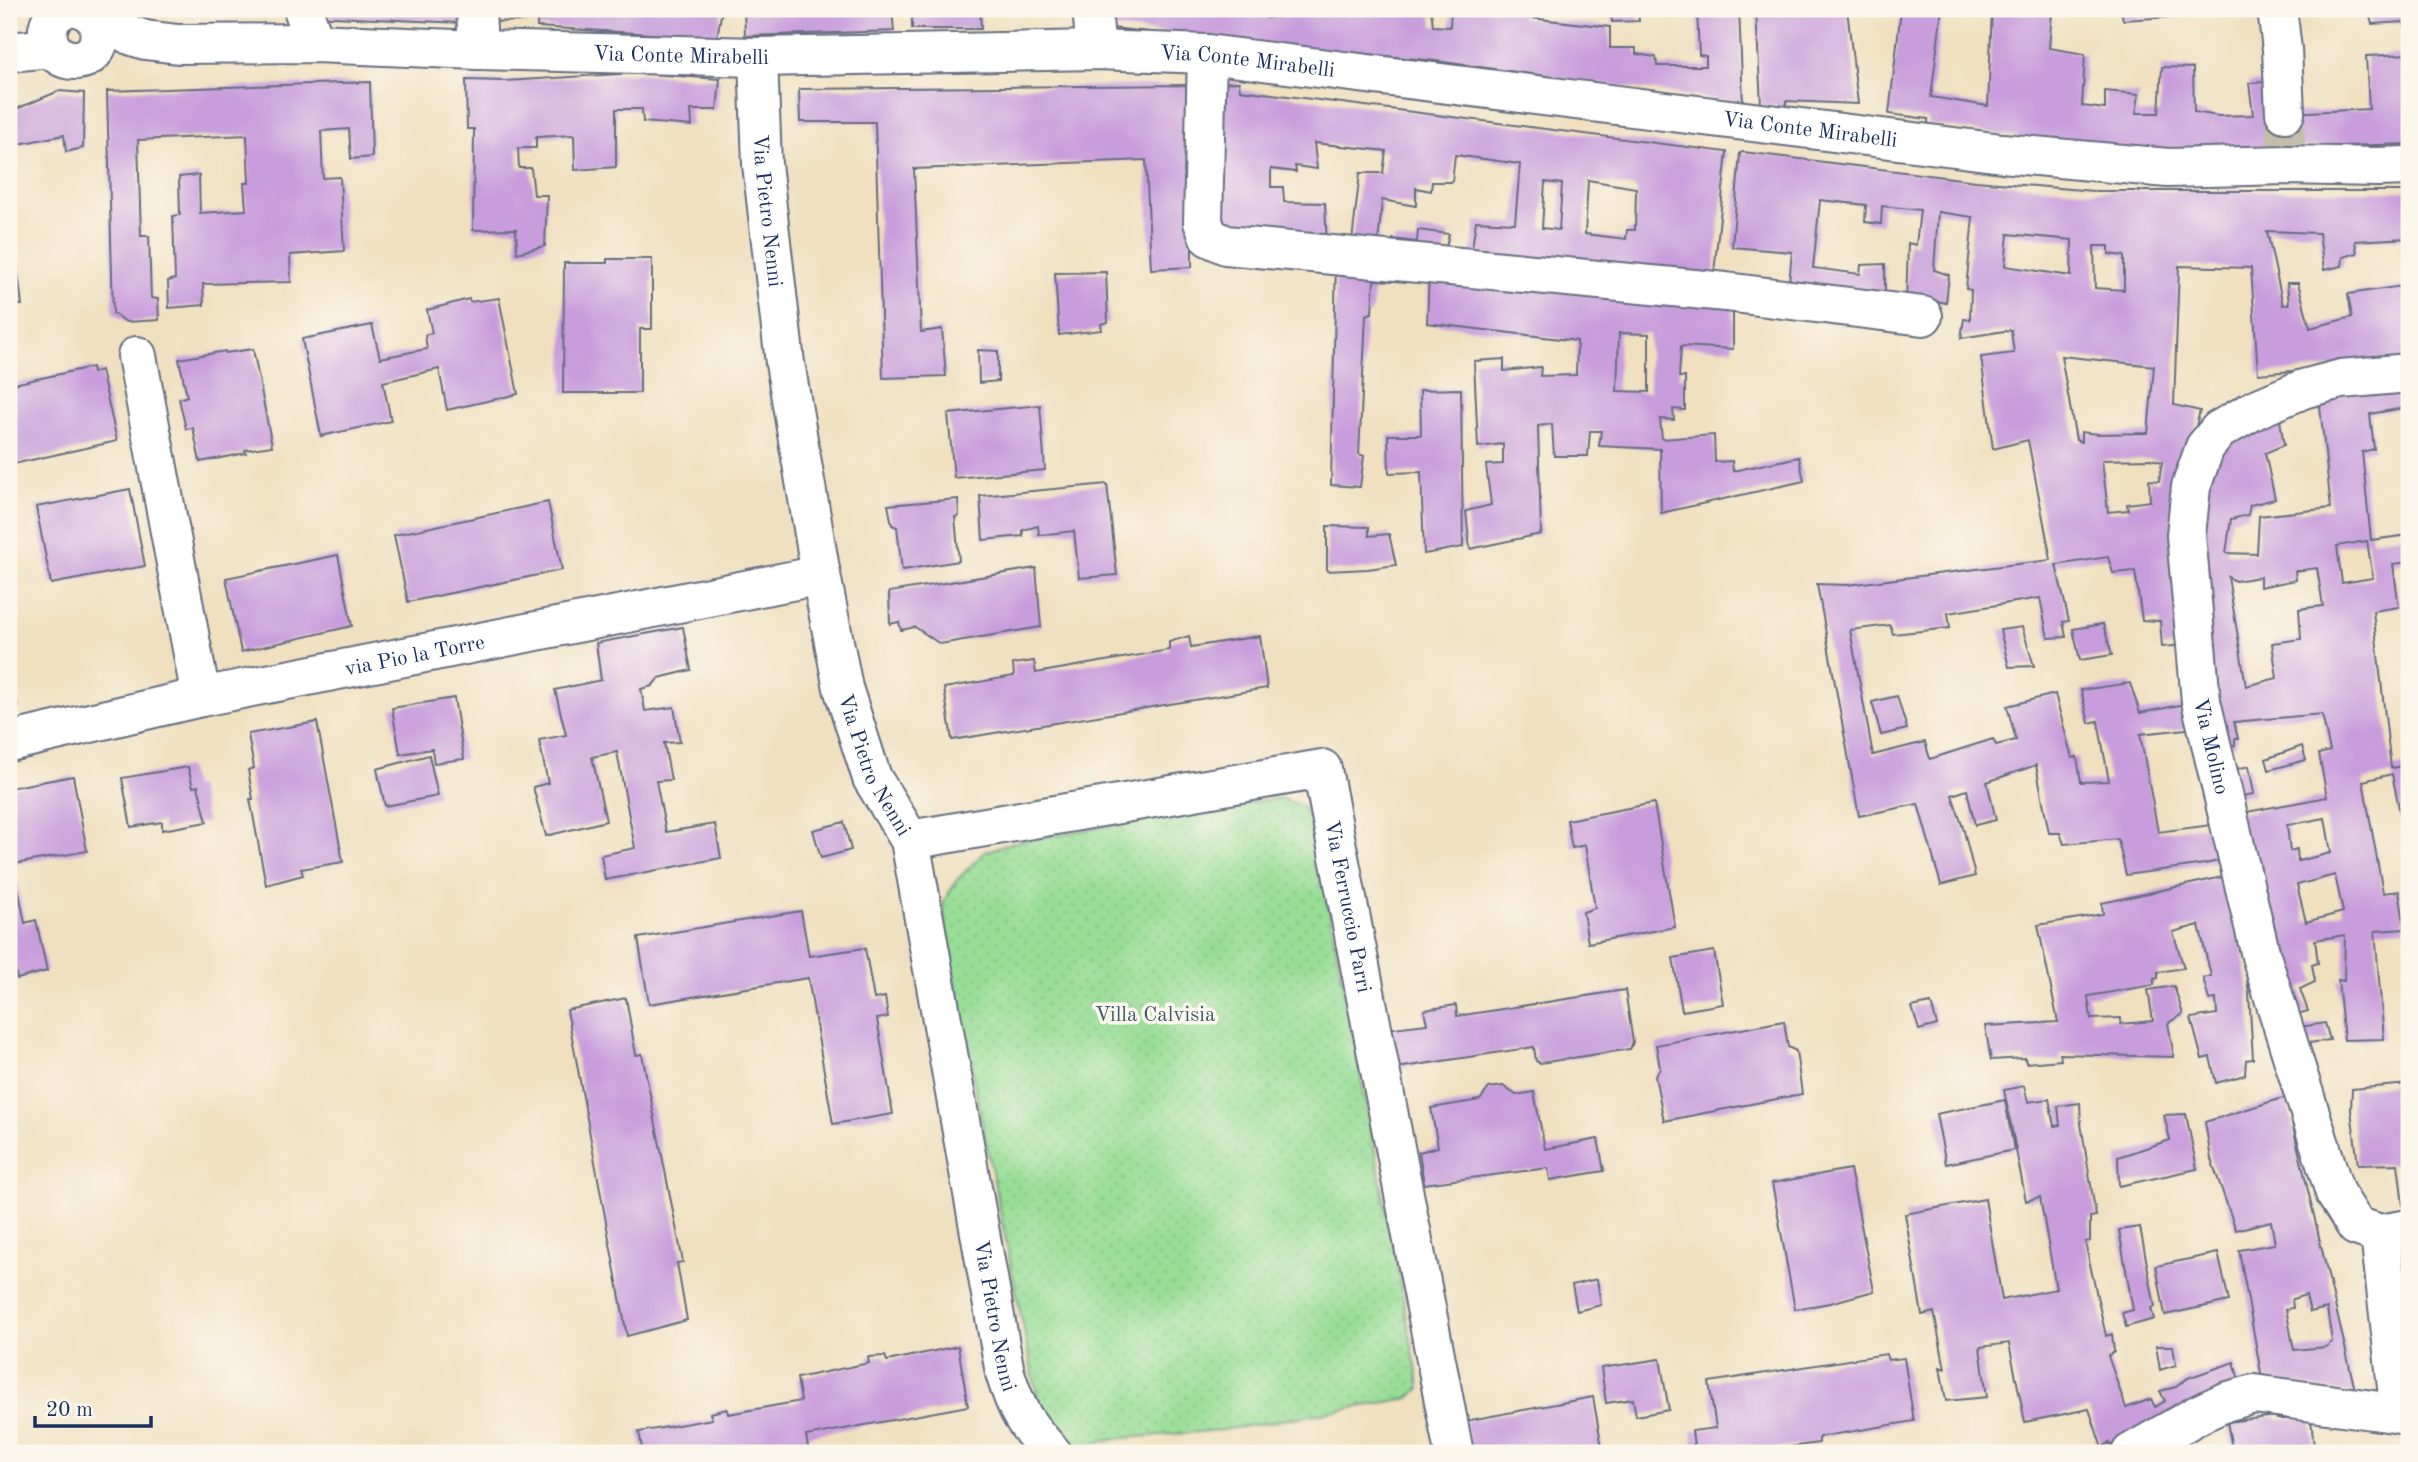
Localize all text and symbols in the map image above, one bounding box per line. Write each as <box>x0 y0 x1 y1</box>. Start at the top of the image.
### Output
street label: Via Conte Mirabelli <box>1160 43 1336 82</box>
street label: Via Conte Mirabelli <box>593 44 769 69</box>
street label: Via Conte Mirabelli <box>1721 109 1898 152</box>
street label: Via Pietro Nenni <box>749 134 785 288</box>
street label: via Pio la Torre <box>343 632 487 680</box>
street label: Via Pietro Nenni <box>834 692 914 840</box>
street label: Via Molino <box>2189 696 2232 797</box>
street label: Via Ferruccio Parri <box>1320 819 1374 995</box>
park label: Villa Calvisia <box>1095 1005 1215 1026</box>
street label: Via Pietro Nenni <box>970 1239 1019 1395</box>
scale bar <box>35 1385 150 1429</box>
text: 20 m <box>46 1400 93 1421</box>

